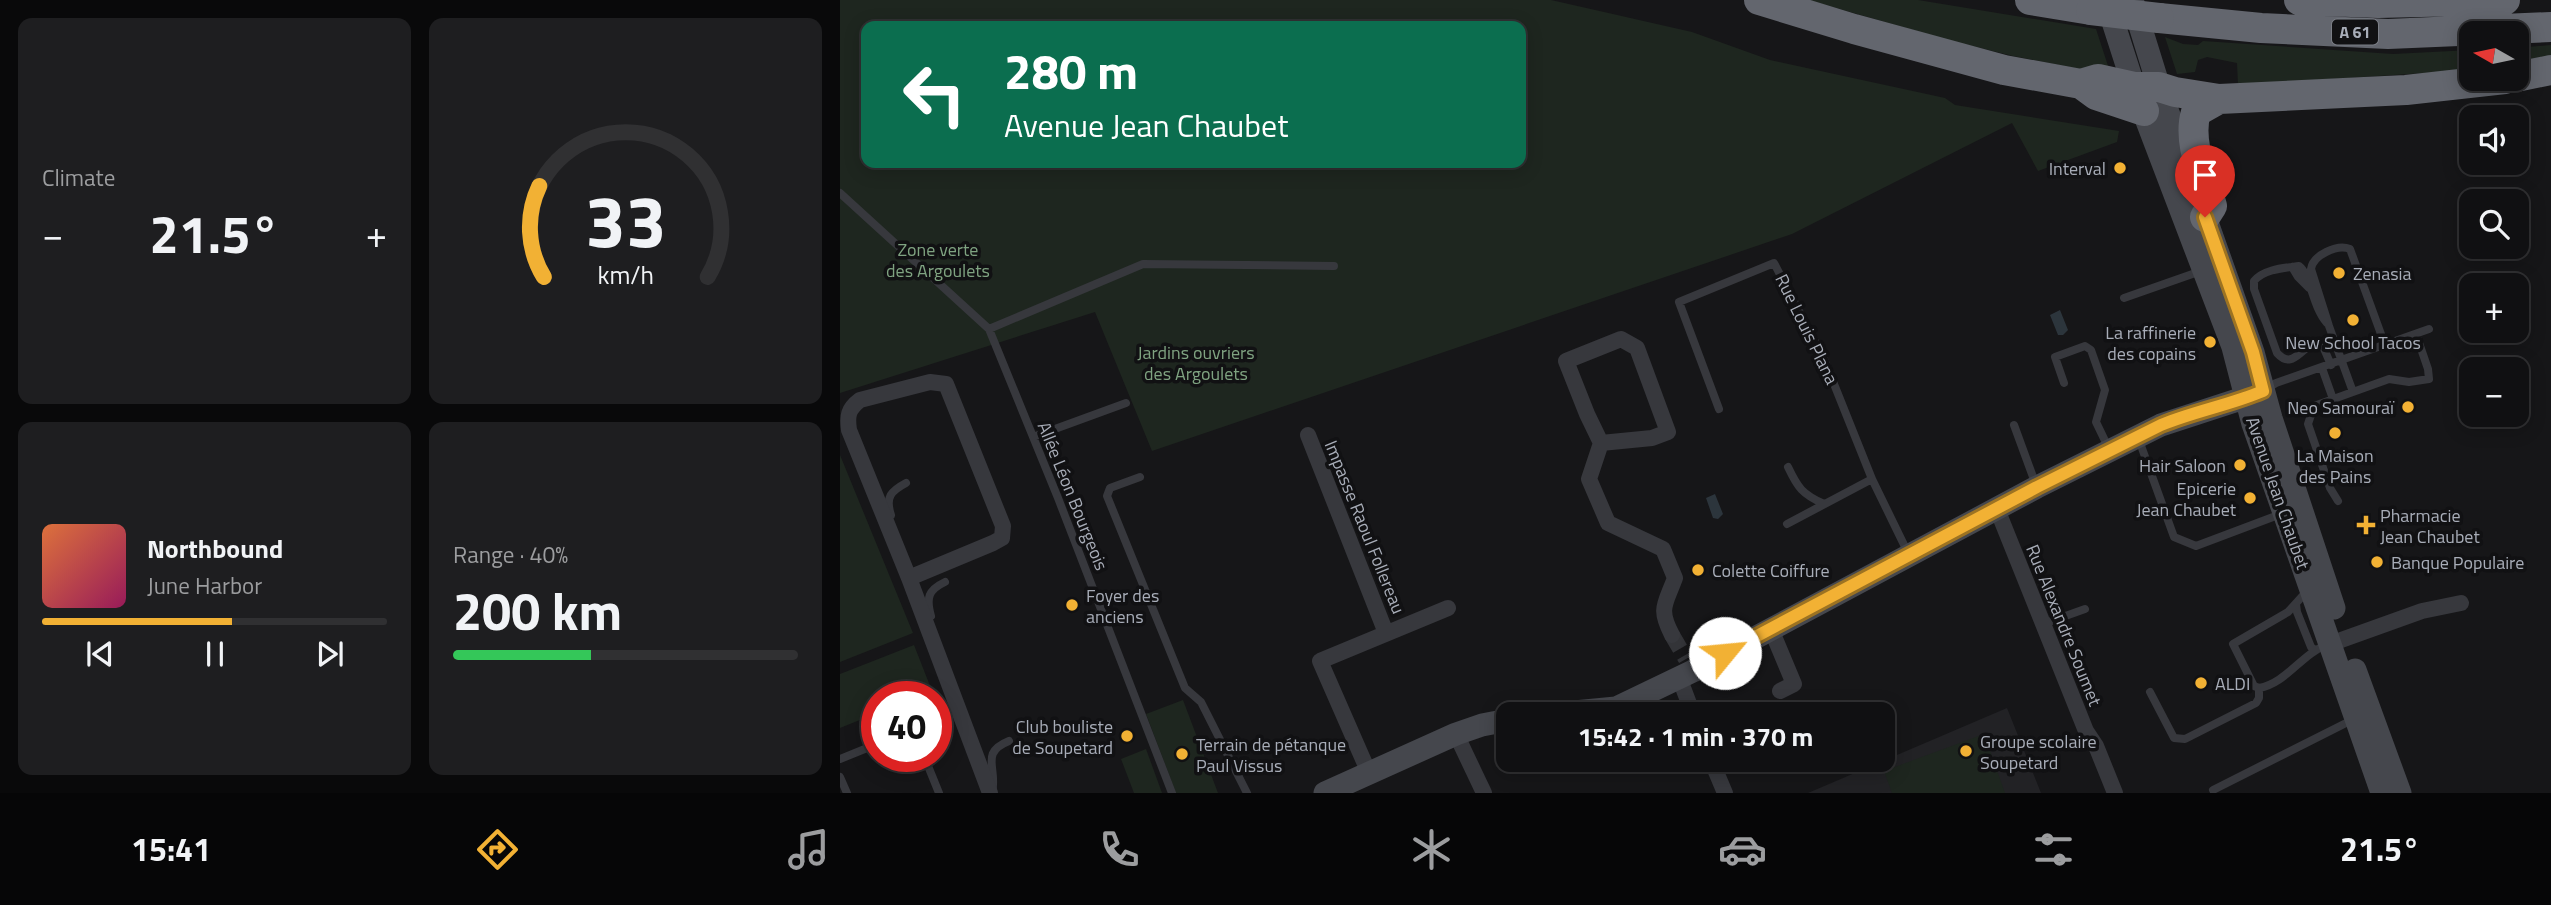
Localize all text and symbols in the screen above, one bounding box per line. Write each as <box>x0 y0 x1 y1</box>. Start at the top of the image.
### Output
road number: A 61 <box>2332 20 2378 44</box>
north arrow <box>2459 21 2529 91</box>
map controls <box>2459 21 2529 427</box>
text: 280 m <box>1004 33 1138 108</box>
icon: left <box>889 49 980 140</box>
text: Avenue Jean Chaubet <box>1004 101 1288 149</box>
button: sound <box>2459 105 2529 175</box>
pin <box>2175 145 2235 217</box>
place label: Interval <box>2049 155 2106 182</box>
icon: arrive <box>2186 156 2224 194</box>
text: Climate <box>42 160 115 195</box>
marker: Interval <box>2112 160 2128 176</box>
text: 33 <box>585 165 666 275</box>
button: search <box>2459 189 2529 259</box>
text: 21.5° <box>150 194 279 273</box>
text: − <box>42 205 63 263</box>
text: + <box>366 205 387 263</box>
park label: Zone verte des Argoulets <box>886 236 990 284</box>
text: km/h <box>597 256 654 294</box>
place label: Zenasia <box>2353 260 2412 287</box>
marker: Zenasia <box>2331 265 2347 281</box>
street label: Rue Louis Plana <box>1769 269 1845 389</box>
button: + <box>2459 273 2529 343</box>
marker: New School Tacos <box>2345 312 2361 328</box>
place label: La raffinerie des copains <box>2105 319 2196 367</box>
place label: New School Tacos <box>2285 329 2421 356</box>
marker: La raffinerie des copains <box>2202 334 2218 350</box>
park label: Jardins ouvriers des Argoulets <box>1137 339 1255 387</box>
button: − <box>2459 357 2529 427</box>
place label: Neo Samouraï <box>2287 394 2395 421</box>
marker: Neo Samouraï <box>2400 399 2416 415</box>
street label: Avenue Jean Chaubet <box>2239 413 2317 574</box>
street label: Allée Léon Bourgeois <box>1031 418 1115 574</box>
marker: La Maison des Pains <box>2327 425 2343 441</box>
street label: Impasse Raoul Follereau <box>1318 436 1412 618</box>
place label: La Maison des Pains <box>2296 442 2374 490</box>
place label: Hair Saloon <box>2139 452 2226 479</box>
marker: Hair Saloon <box>2232 457 2248 473</box>
place label: Epicerie Jean Chaubet <box>2136 475 2237 523</box>
marker: Epicerie Jean Chaubet <box>2242 490 2258 506</box>
place label: Pharmacie Jean Chaubet <box>2380 502 2480 550</box>
marker: Pharmacie Jean Chaubet <box>2358 517 2374 533</box>
text: Northbound <box>147 529 283 568</box>
text: Range · 40% <box>453 537 568 572</box>
street label: Rue Alexandre Soumet <box>2019 540 2109 710</box>
place label: Banque Populaire <box>2391 549 2524 576</box>
marker: Banque Populaire <box>2369 554 2385 570</box>
place label: Colette Coiffure <box>1712 557 1830 584</box>
marker: Colette Coiffure <box>1690 562 1706 578</box>
text: June Harbor <box>147 568 262 603</box>
text: 200 km <box>453 571 622 650</box>
place label: Foyer des anciens <box>1086 582 1159 630</box>
marker: Foyer des anciens <box>1064 597 1080 613</box>
position arrow <box>1688 616 1762 690</box>
icon: previous <box>81 635 119 673</box>
icon: pause <box>196 635 234 673</box>
icon: next <box>311 635 349 673</box>
place label: ALDI <box>2215 670 2250 697</box>
marker: ALDI <box>2193 675 2209 691</box>
speed limit sign: 40 <box>861 681 952 772</box>
place label: Club bouliste de Soupetard <box>1012 713 1113 761</box>
text: 15:42 · 1 min · 370 m <box>1578 717 1813 756</box>
marker: Club bouliste de Soupetard <box>1119 728 1135 744</box>
place label: Groupe scolaire Soupetard <box>1980 728 2097 776</box>
place label: Terrain de pétanque Paul Vissus <box>1196 731 1346 779</box>
marker: Groupe scolaire Soupetard <box>1958 743 1974 759</box>
marker: Terrain de pétanque Paul Vissus <box>1174 746 1190 762</box>
text: 15:41 <box>131 825 211 873</box>
icon: directions <box>473 825 522 874</box>
icon: music <box>784 825 833 874</box>
icon: phone <box>1095 825 1144 874</box>
icon: climate <box>1407 825 1456 874</box>
icon: car <box>1718 825 1767 874</box>
icon: filters <box>2029 825 2078 874</box>
text: 21.5° <box>2340 825 2420 873</box>

